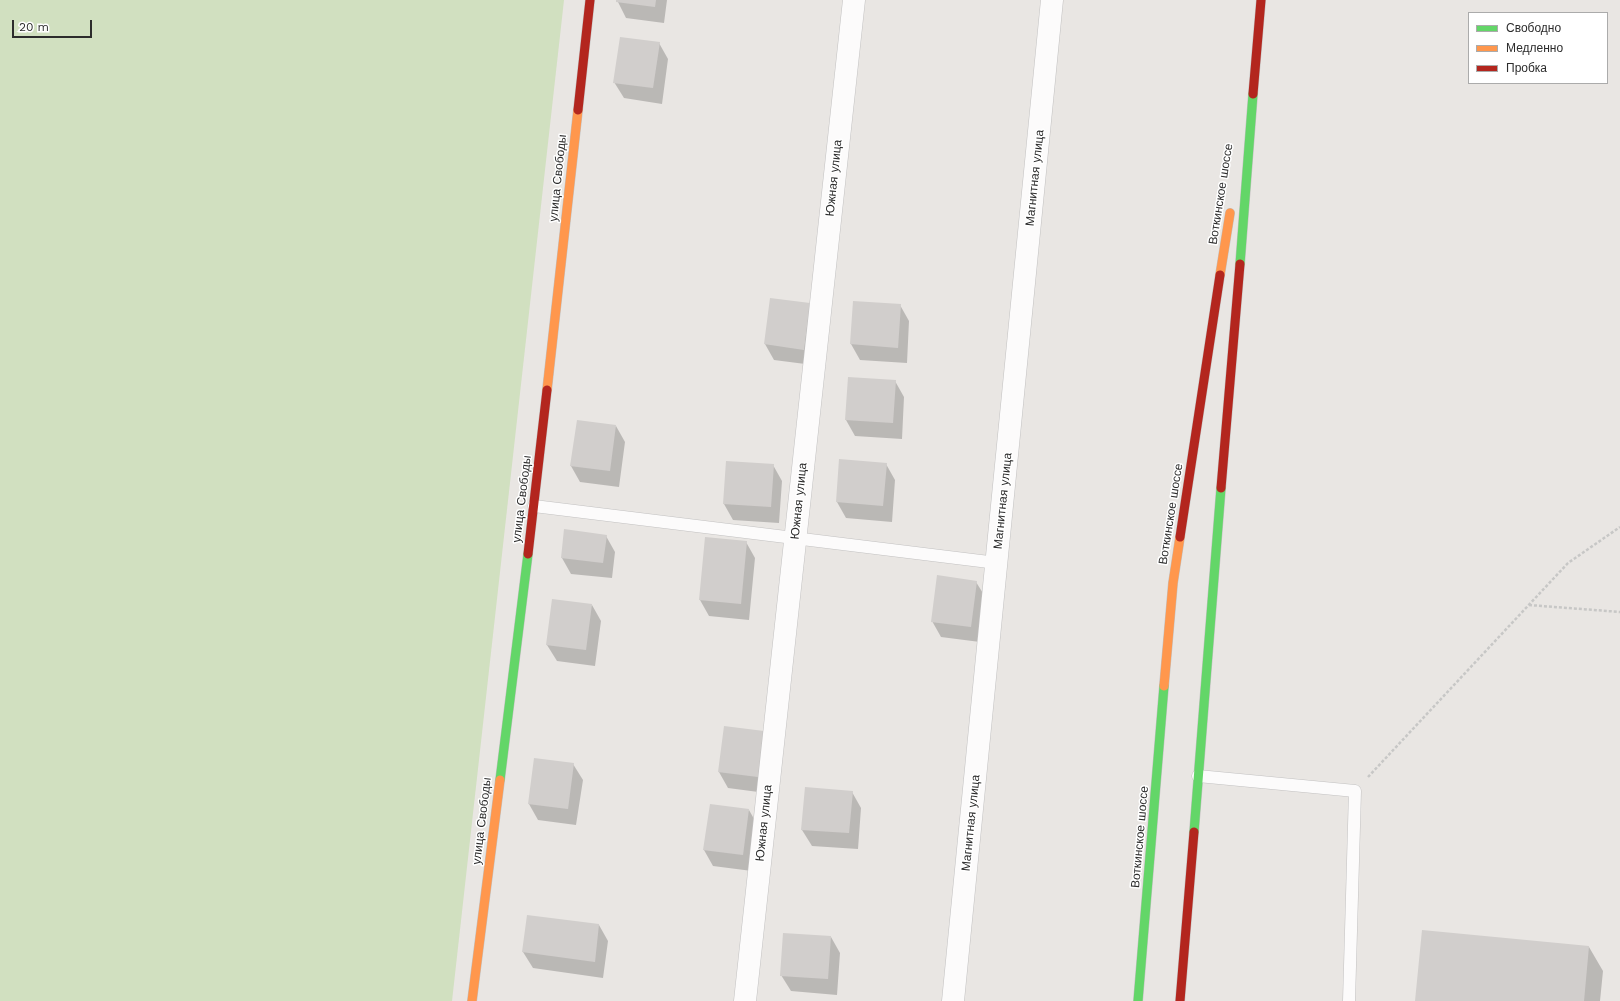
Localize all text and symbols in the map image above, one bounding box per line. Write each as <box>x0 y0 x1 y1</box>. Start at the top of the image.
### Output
scale bar <box>14 12 94 38</box>
legend <box>1468 12 1608 84</box>
text: 20 m <box>19 20 49 34</box>
text: Свободно <box>1506 21 1561 35</box>
text: Медленно <box>1506 41 1563 55</box>
text: Пробка <box>1506 61 1547 75</box>
street label: Магнитная улица <box>1023 129 1047 227</box>
street label: улица Свободы <box>546 134 570 222</box>
street label: Южная улица <box>823 139 845 217</box>
street label: Воткинское шоссе <box>1206 142 1236 246</box>
street label: Магнитная улица <box>991 452 1015 550</box>
street label: улица Свободы <box>510 455 534 543</box>
street label: Южная улица <box>788 462 810 540</box>
street label: Воткинское шоссе <box>1156 462 1186 566</box>
street label: Магнитная улица <box>959 774 983 872</box>
street label: улица Свободы <box>470 777 494 865</box>
street label: Южная улица <box>753 784 775 862</box>
street label: Воткинское шоссе <box>1128 785 1152 889</box>

